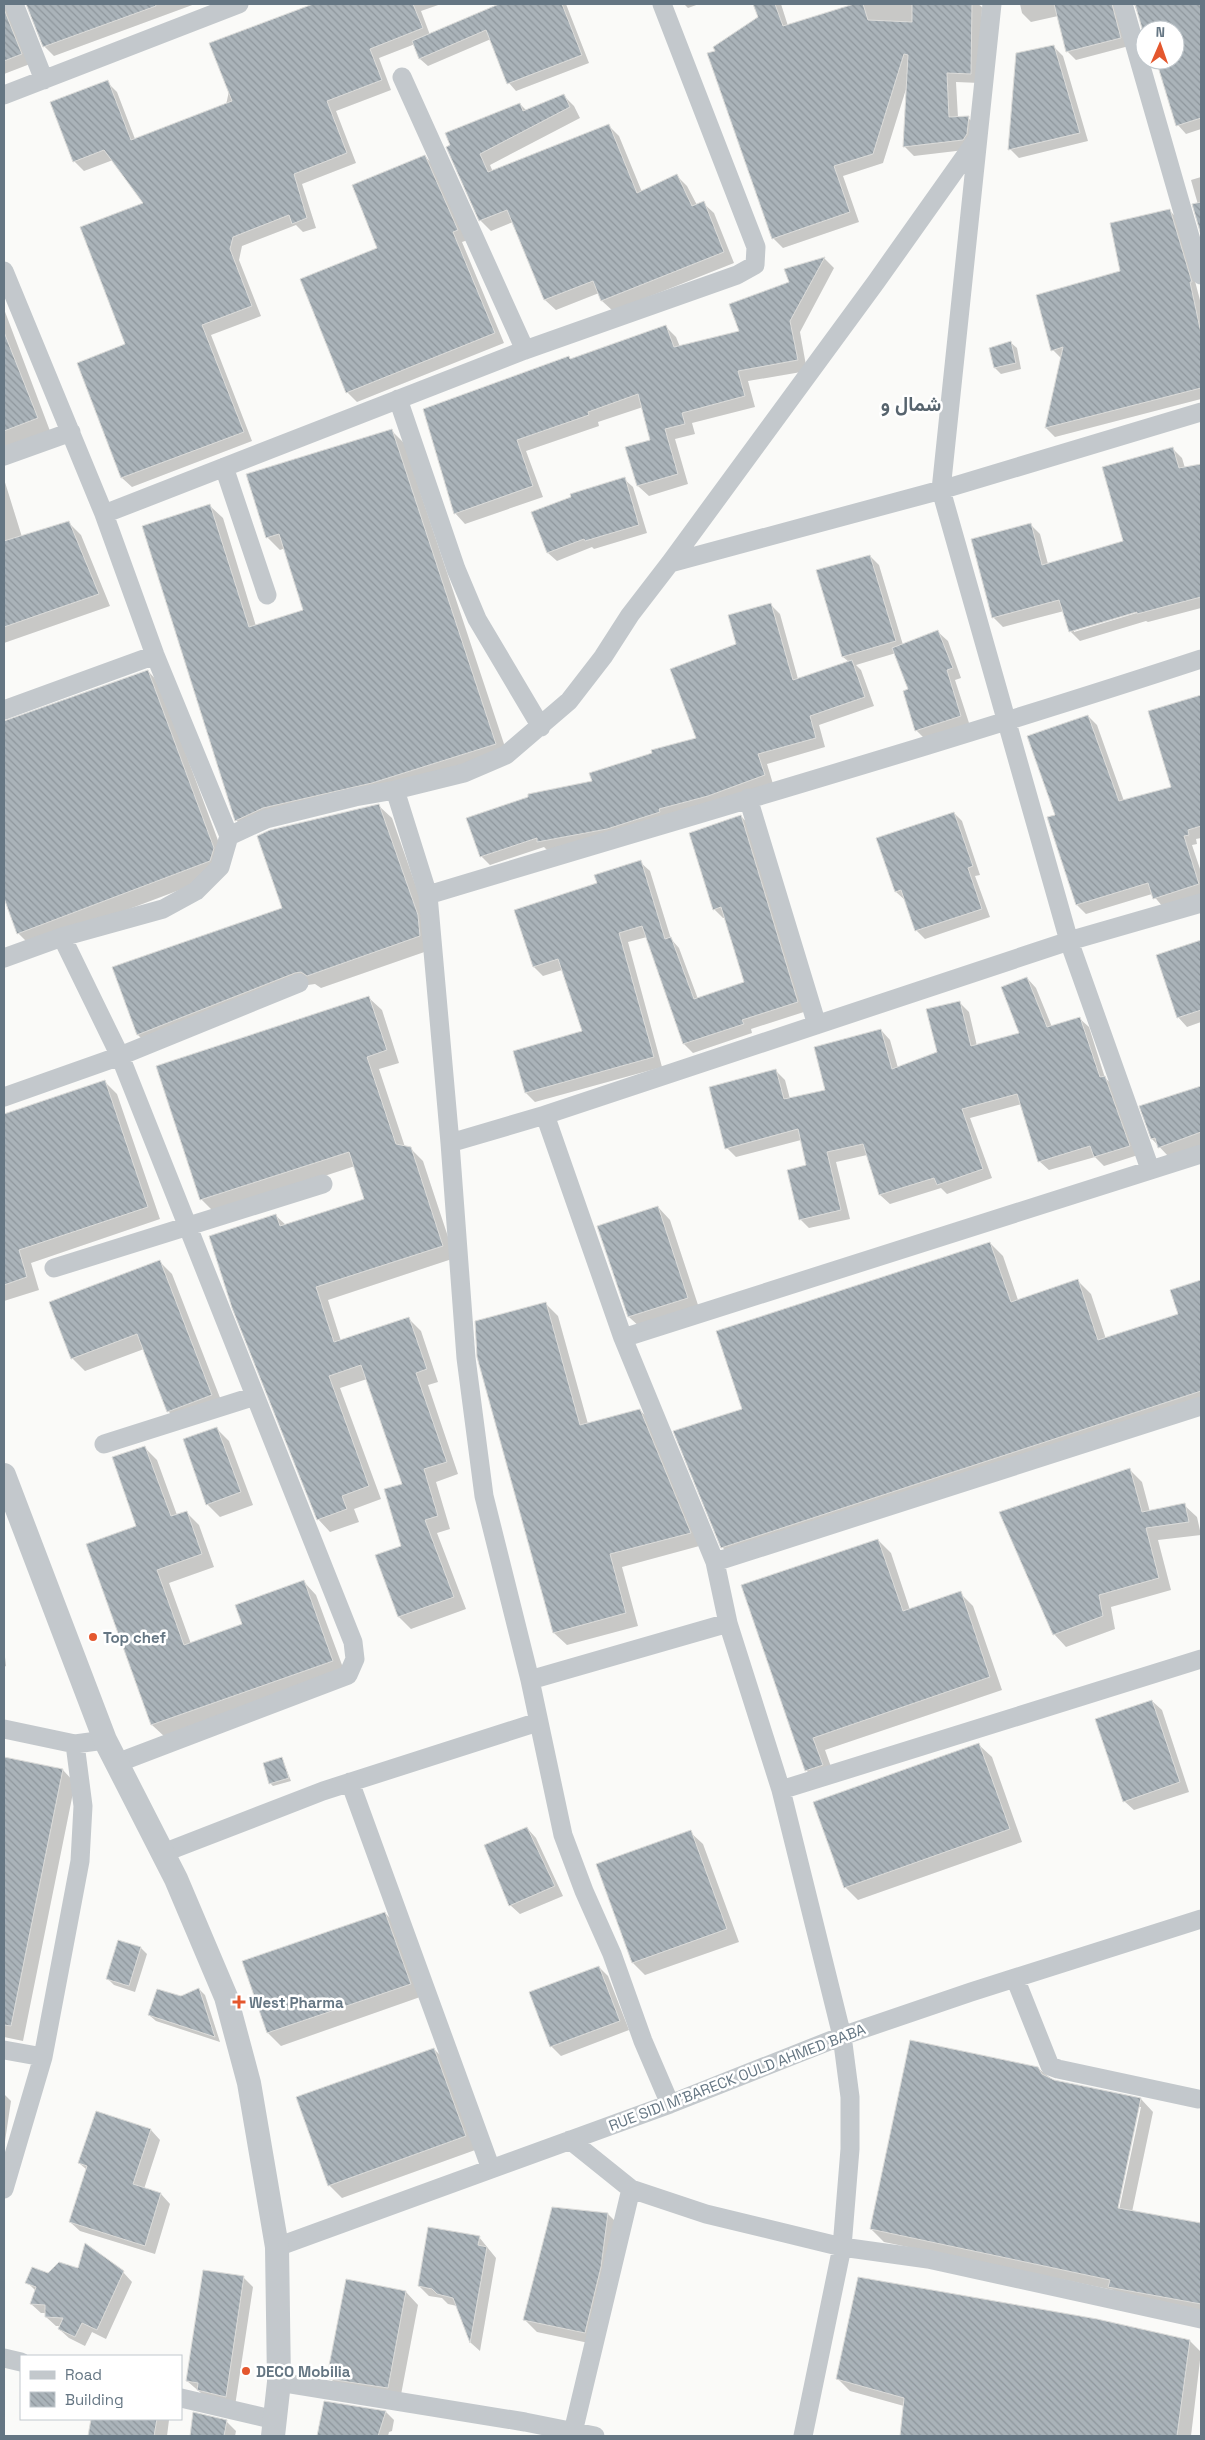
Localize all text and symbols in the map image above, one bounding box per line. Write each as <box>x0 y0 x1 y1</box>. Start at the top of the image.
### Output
north arrow <box>1135 20 1185 70</box>
text: N <box>1155 23 1165 41</box>
district label: شمال و <box>881 391 941 417</box>
place label: Top chef <box>103 1628 166 1647</box>
marker: Top chef <box>87 1631 99 1643</box>
place label: West Pharma <box>249 1993 344 2012</box>
marker: West Pharma <box>233 1996 245 2008</box>
street label: RUE SIDI M'BARECK OULD AHMED BABA <box>606 2019 869 2135</box>
legend <box>20 2355 182 2420</box>
place label: DECO Mobilia <box>256 2362 351 2381</box>
text: Road <box>65 2365 102 2384</box>
marker: DECO Mobilia <box>240 2365 252 2377</box>
text: Building <box>65 2390 124 2409</box>

